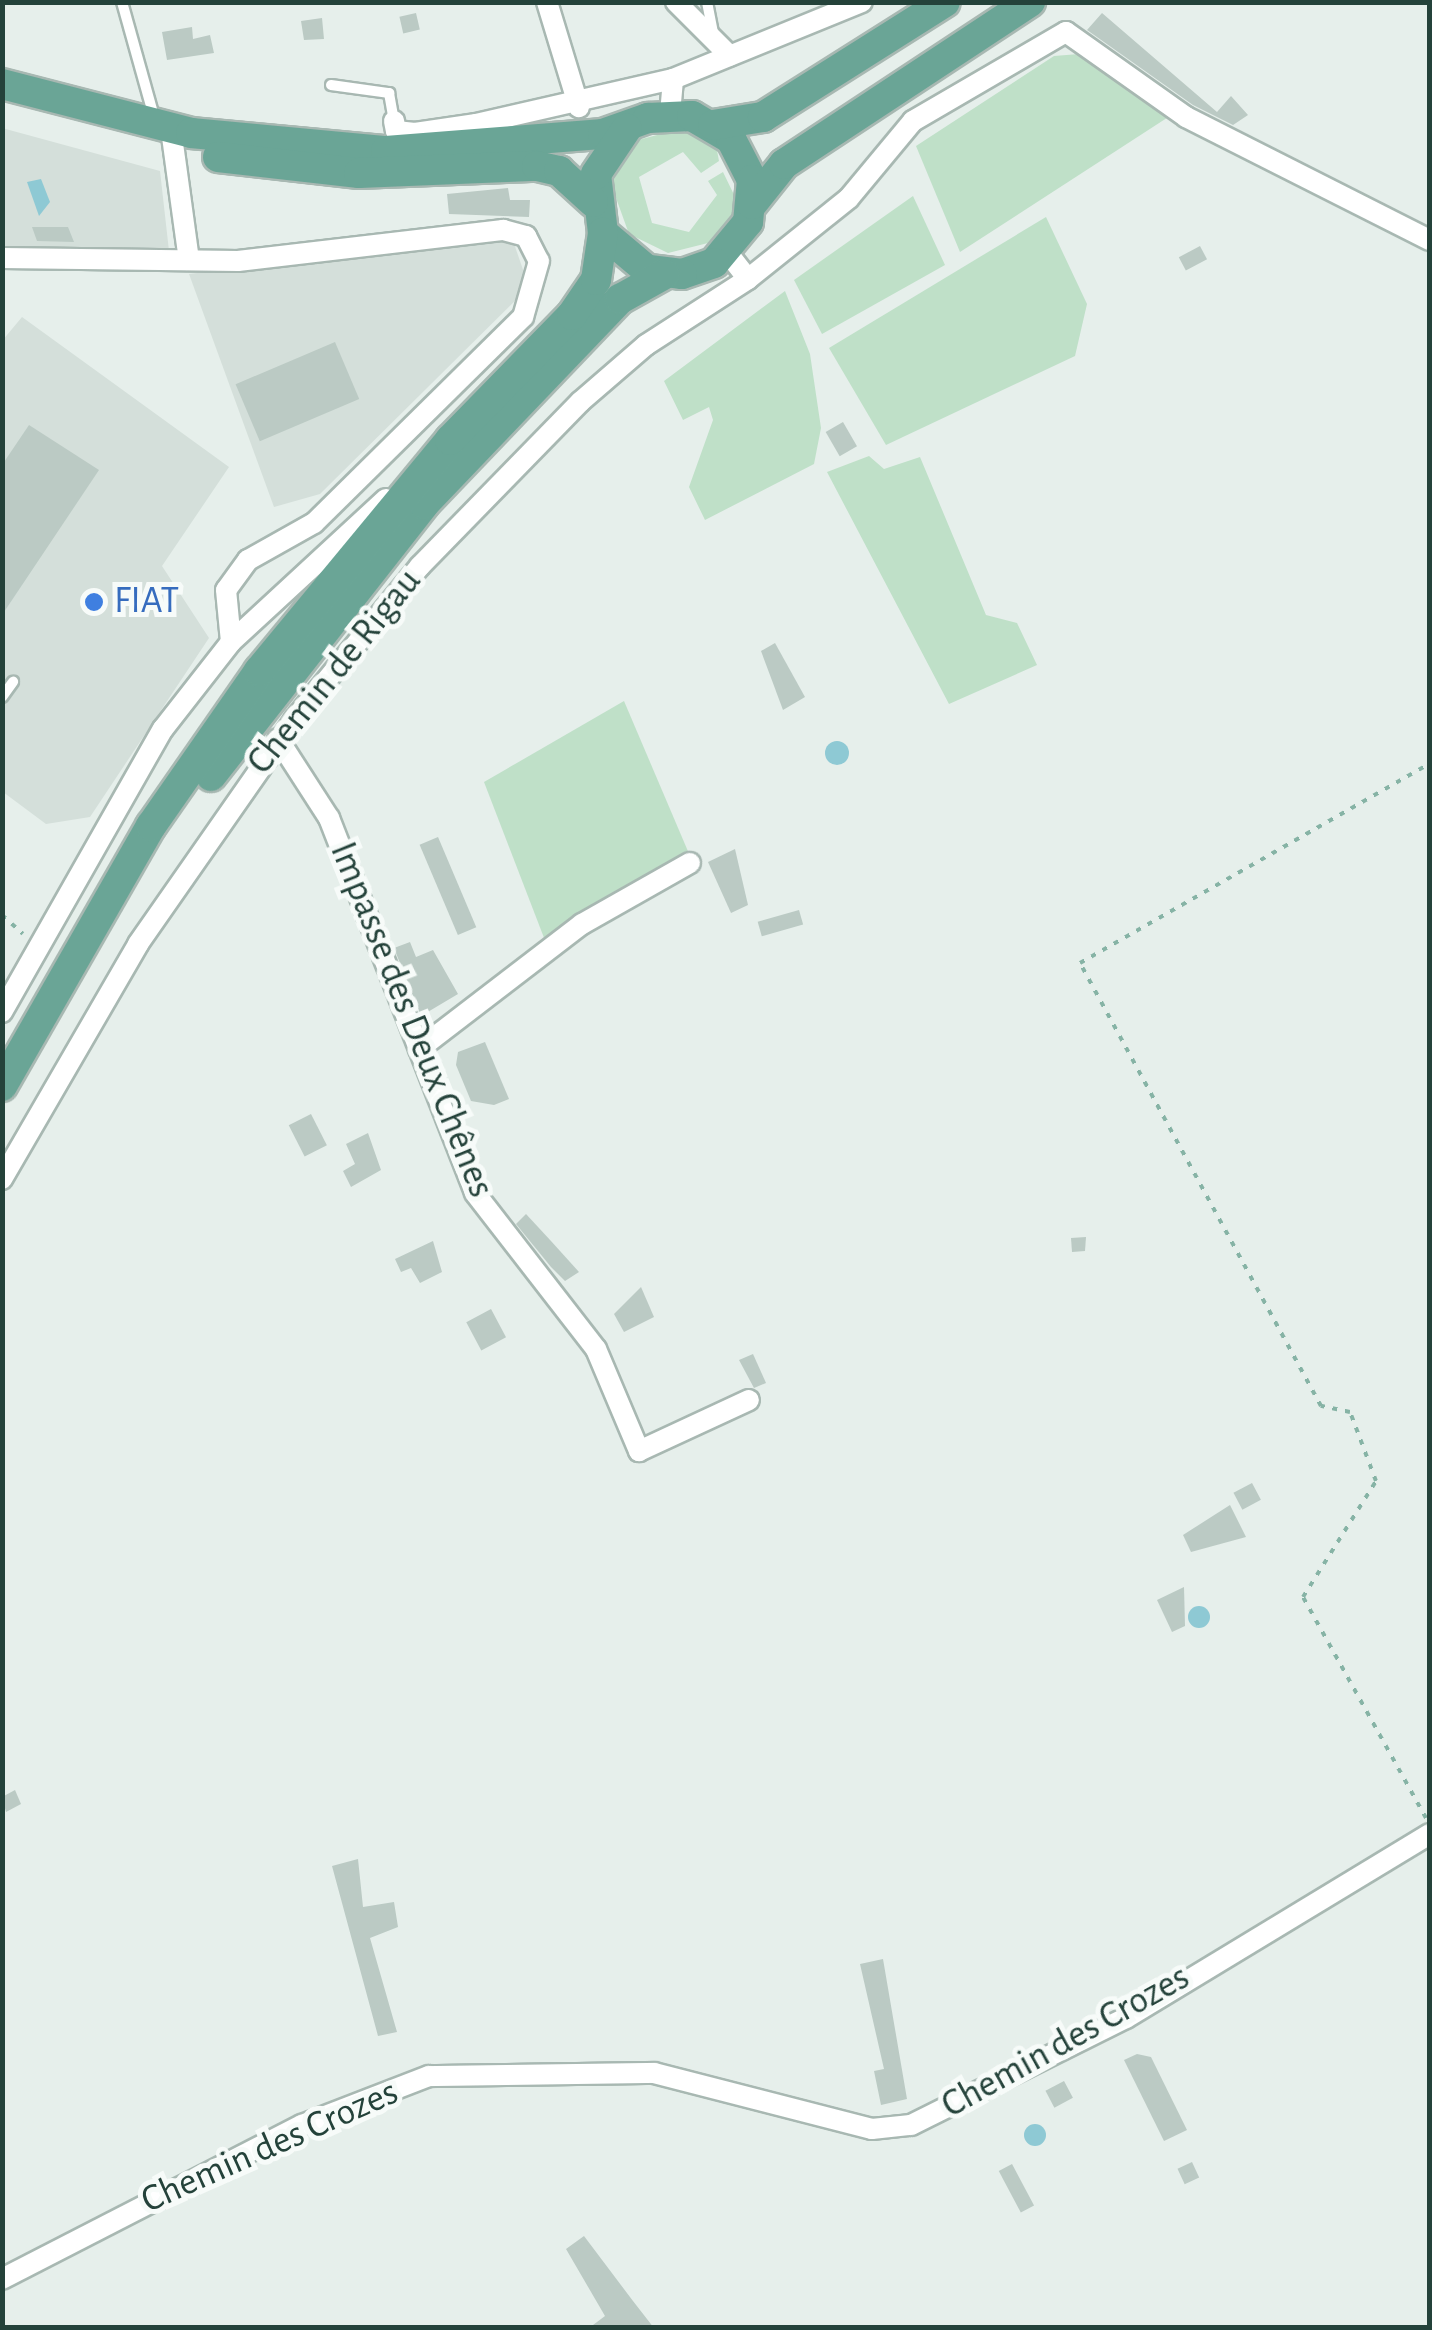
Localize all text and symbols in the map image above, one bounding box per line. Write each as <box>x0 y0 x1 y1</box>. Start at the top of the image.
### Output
street label: Chemin de Rigau <box>238 560 432 784</box>
place label: FIAT <box>114 579 179 625</box>
marker: FIAT <box>83 591 105 613</box>
street label: Impasse des Deux Chênes <box>319 836 503 1204</box>
street label: Chemin des Crozes <box>934 1955 1198 2129</box>
street label: Chemin des Crozes <box>135 2070 405 2224</box>

